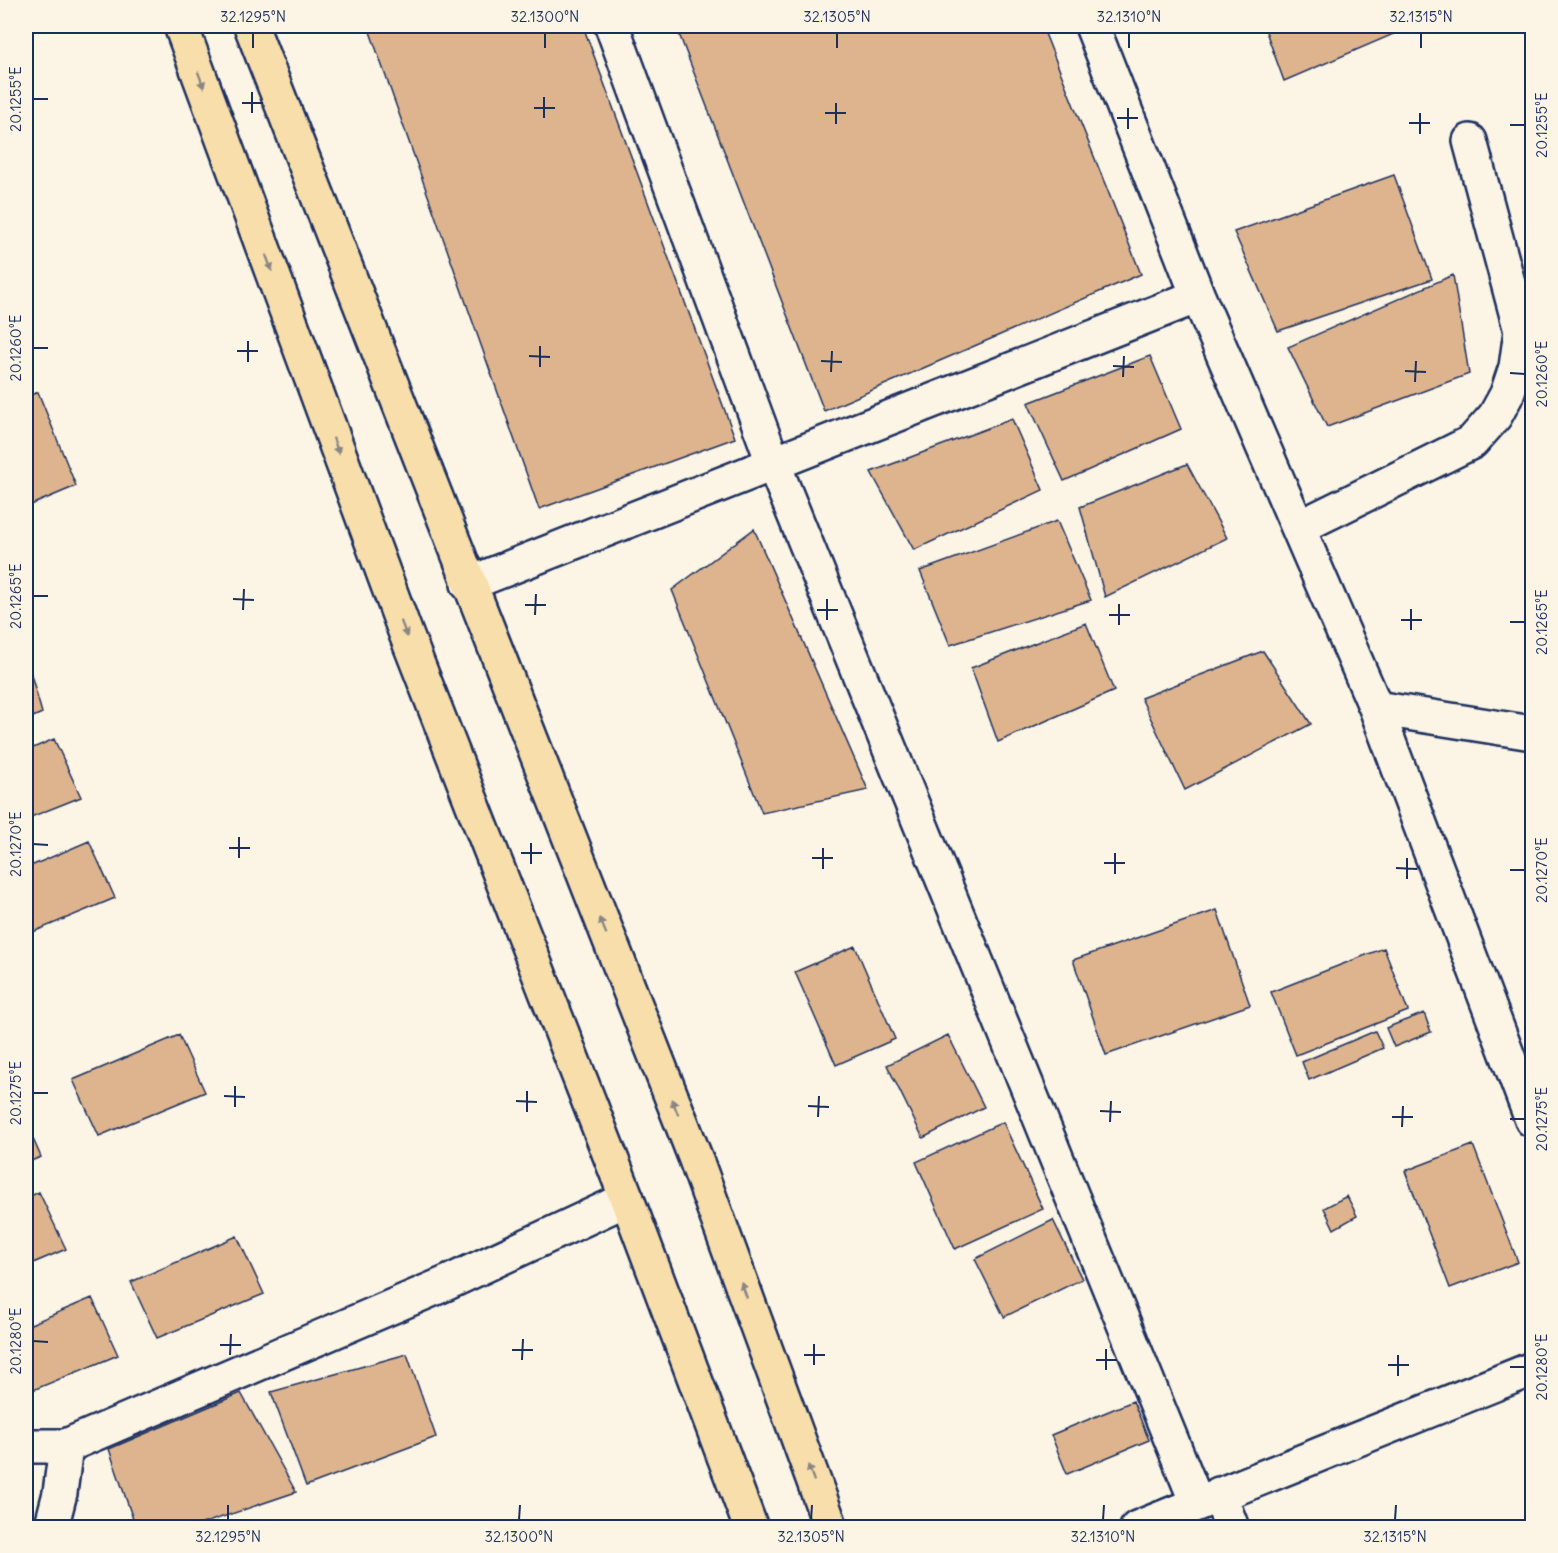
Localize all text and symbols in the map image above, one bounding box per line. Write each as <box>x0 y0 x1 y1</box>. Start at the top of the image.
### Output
text: 32.1295°N <box>220 7 286 26</box>
text: 32.1300°N <box>511 7 579 26</box>
text: 32.1305°N <box>803 7 871 26</box>
text: 32.1310°N <box>1097 7 1161 26</box>
text: 32.1315°N <box>1389 7 1453 26</box>
text: 20.1255°E <box>6 66 25 132</box>
one-way arrow <box>197 72 207 90</box>
text: 20.1255°E <box>1532 92 1551 158</box>
one-way arrow <box>265 254 274 272</box>
text: 20.1260°E <box>6 314 25 382</box>
text: 20.1260°E <box>1532 340 1551 408</box>
one-way arrow <box>332 437 342 455</box>
text: 20.1265°E <box>6 563 25 629</box>
text: 20.1265°E <box>1532 589 1551 655</box>
one-way arrow <box>400 620 409 638</box>
text: 20.1270°E <box>6 811 25 877</box>
text: 20.1270°E <box>1532 837 1551 903</box>
one-way arrow <box>598 917 607 935</box>
text: 20.1275°E <box>6 1061 25 1125</box>
text: 20.1275°E <box>1532 1087 1551 1151</box>
one-way arrow <box>670 1098 679 1116</box>
one-way arrow <box>738 1280 748 1298</box>
text: 20.1280°E <box>6 1307 25 1375</box>
text: 20.1280°E <box>1532 1333 1551 1401</box>
one-way arrow <box>806 1463 816 1481</box>
text: 32.1295°N <box>195 1527 261 1546</box>
text: 32.1300°N <box>485 1527 553 1546</box>
text: 32.1305°N <box>777 1527 845 1546</box>
text: 32.1310°N <box>1071 1527 1135 1546</box>
text: 32.1315°N <box>1363 1527 1427 1546</box>

